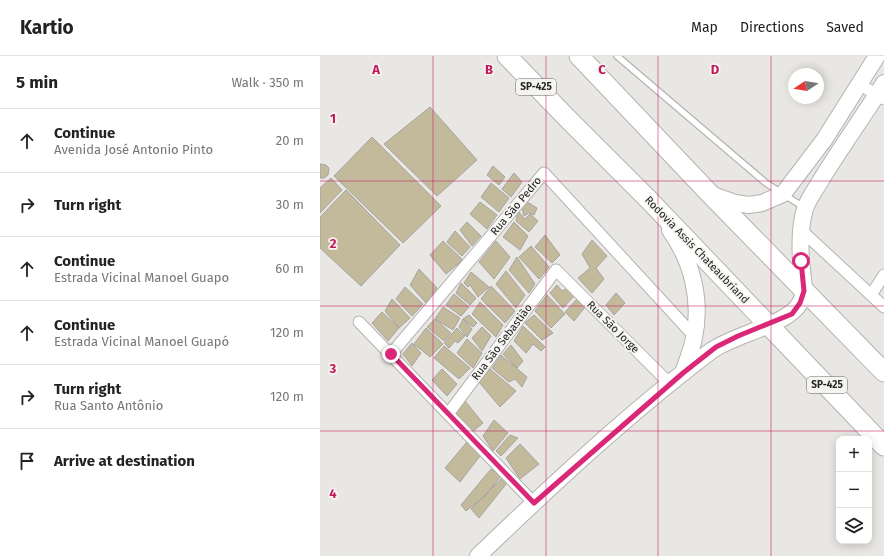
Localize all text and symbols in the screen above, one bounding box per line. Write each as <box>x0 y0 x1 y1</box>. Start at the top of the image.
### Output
text: Kartio <box>20 16 74 39</box>
text: Map <box>691 19 718 36</box>
text: Directions <box>740 19 804 36</box>
text: Saved <box>826 19 864 36</box>
text: A <box>371 62 380 77</box>
text: B <box>485 62 493 77</box>
text: C <box>598 62 606 77</box>
text: D <box>711 62 720 77</box>
north arrow <box>788 68 824 104</box>
text: 5 min <box>16 72 58 93</box>
text: Walk · 350 m <box>231 75 304 90</box>
road number: SP-425 <box>516 79 556 95</box>
text: 1 <box>330 111 336 126</box>
text: Continue <box>54 124 115 142</box>
icon: ahead <box>16 130 38 152</box>
text: 20 m <box>276 133 304 148</box>
text: Avenida José Antonio Pinto <box>54 142 213 157</box>
street label: Rua São Pedro <box>488 174 544 238</box>
icon: right <box>16 194 38 216</box>
street label: Rodovia Assis Chateaubriand <box>642 194 752 306</box>
text: Turn right <box>54 196 121 214</box>
text: 30 m <box>276 197 304 212</box>
text: 2 <box>330 236 337 251</box>
text: Continue <box>54 252 115 270</box>
route start <box>792 252 810 270</box>
icon: ahead <box>16 258 38 280</box>
text: 60 m <box>275 261 304 276</box>
text: Estrada Vicinal Manoel Guapo <box>54 270 229 285</box>
street label: Rua São Jorge <box>584 298 642 356</box>
street label: Rua São Sebastião <box>469 301 535 383</box>
text: Continue <box>54 316 115 334</box>
icon: ahead <box>16 322 38 344</box>
text: 120 m <box>270 325 304 340</box>
text: Estrada Vicinal Manoel Guapó <box>54 334 229 349</box>
route end <box>382 345 400 363</box>
text: 3 <box>329 361 337 376</box>
road number: SP-425 <box>807 377 847 393</box>
text: Turn right <box>54 380 121 398</box>
icon: right <box>16 386 38 408</box>
text: 120 m <box>270 389 304 404</box>
text: Rua Santo Antônio <box>54 398 163 413</box>
map controls <box>836 436 872 544</box>
button: + <box>836 436 872 472</box>
icon: arrive <box>16 450 38 472</box>
text: Arrive at destination <box>54 452 195 470</box>
button: − <box>836 472 872 508</box>
text: 4 <box>329 486 337 501</box>
button: layers <box>836 508 872 544</box>

